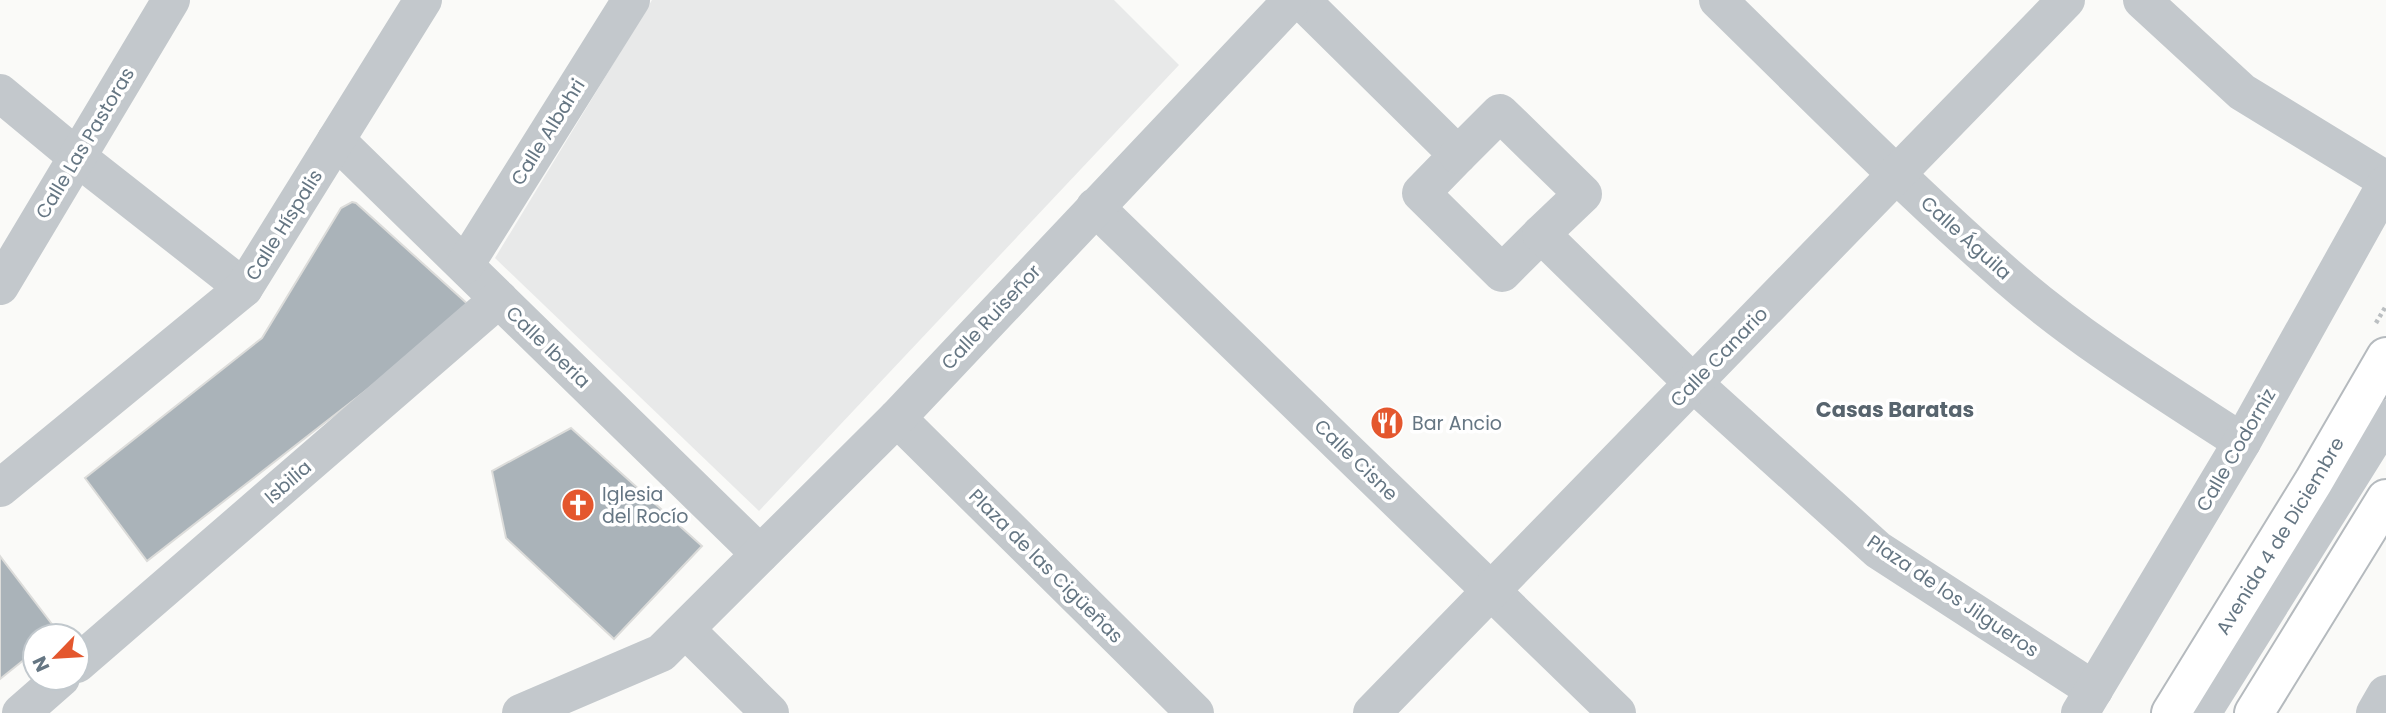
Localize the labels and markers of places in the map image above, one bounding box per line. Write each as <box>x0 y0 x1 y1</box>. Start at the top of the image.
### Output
restaurant icon: Bar Ancio <box>1368 404 1406 442</box>
place label: Bar Ancio <box>1412 410 1502 437</box>
place label: Iglesia del Rocío <box>602 481 688 530</box>
church icon: Iglesia del Rocío <box>559 486 597 524</box>

